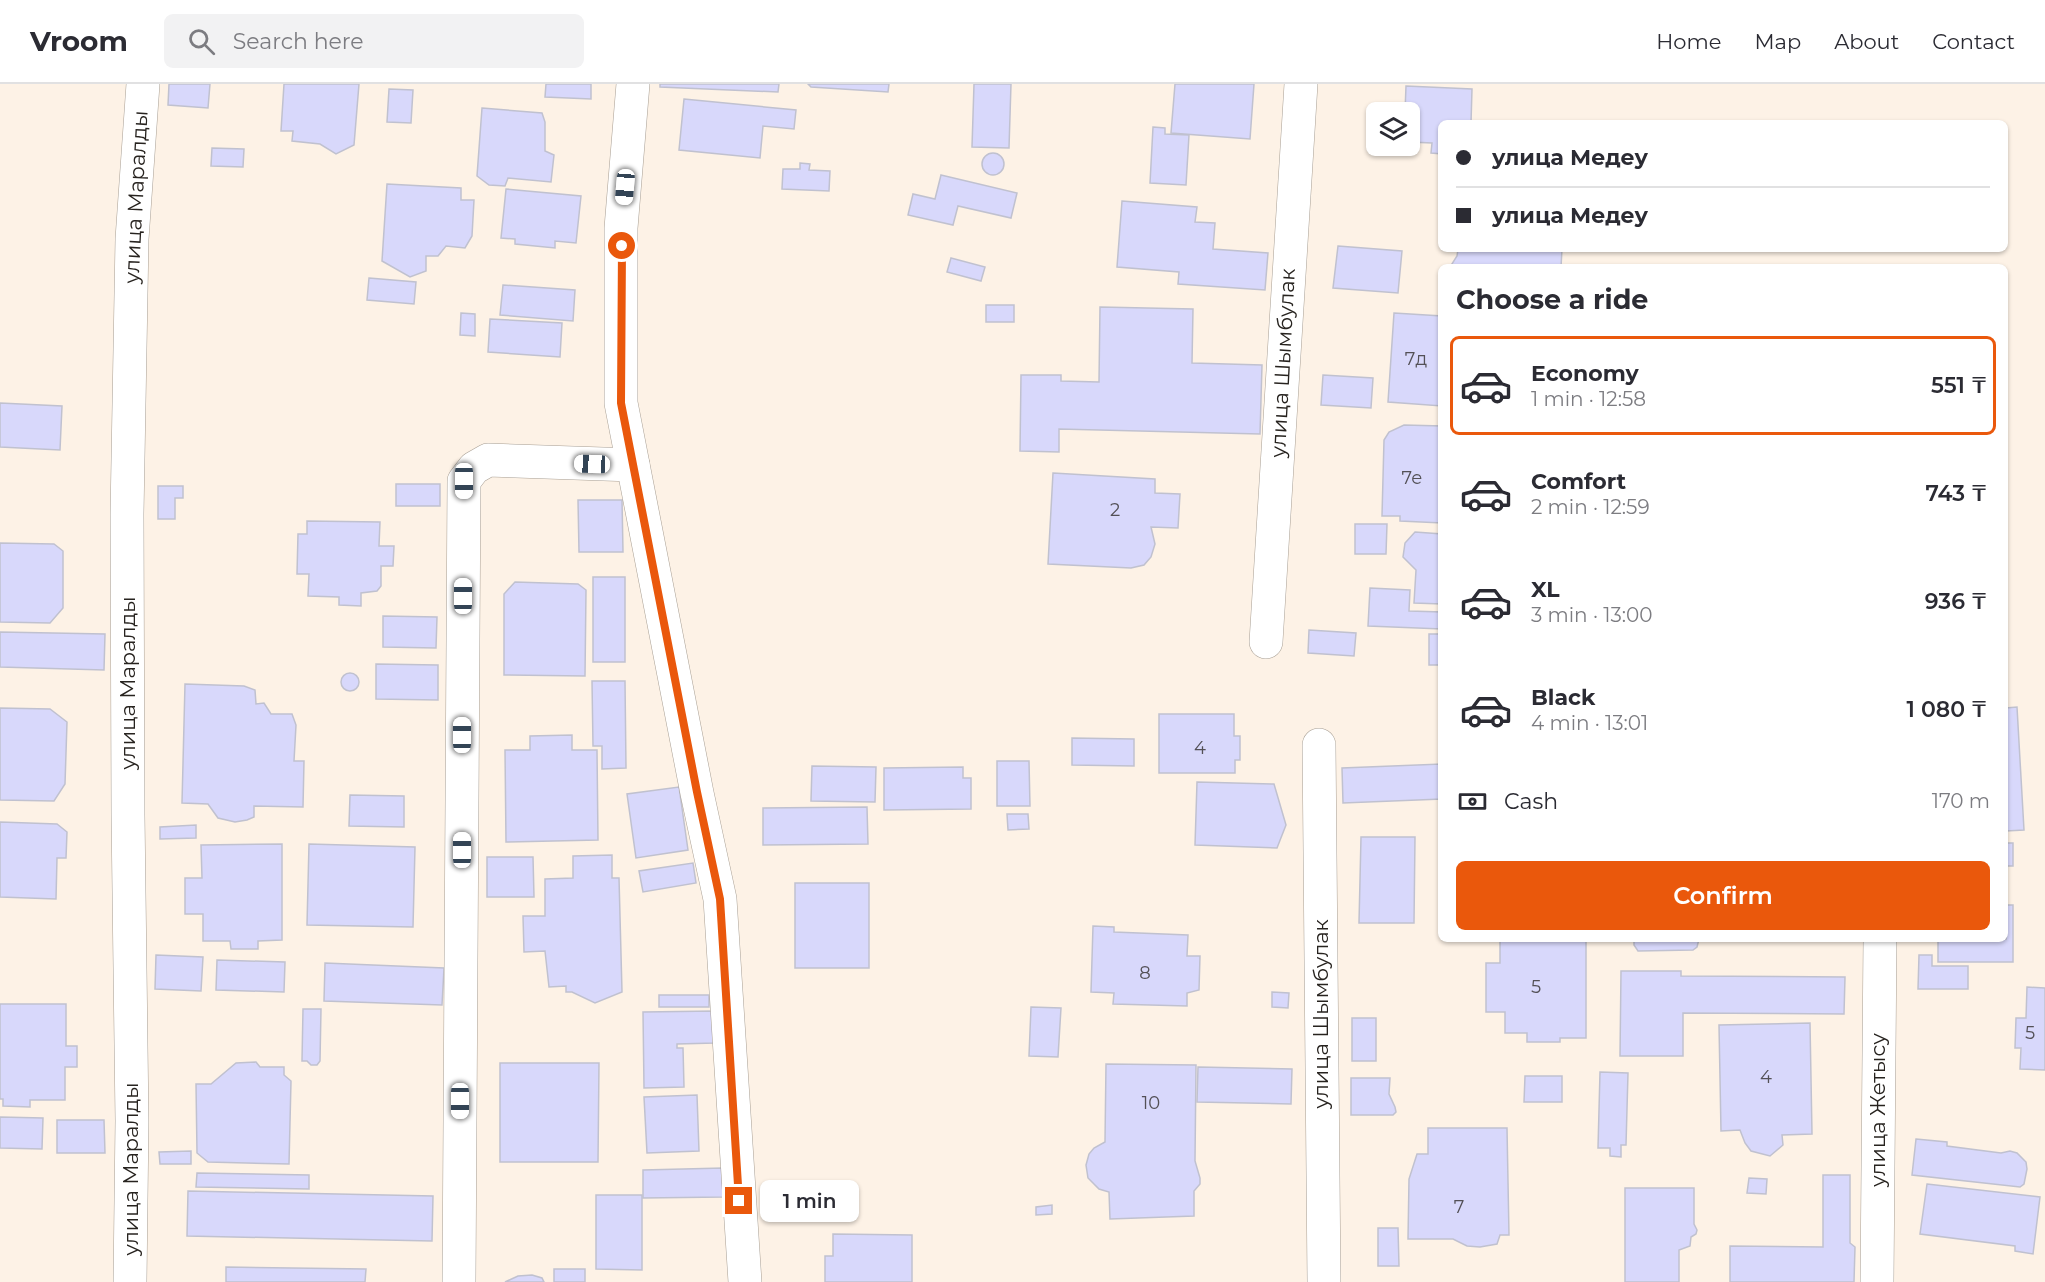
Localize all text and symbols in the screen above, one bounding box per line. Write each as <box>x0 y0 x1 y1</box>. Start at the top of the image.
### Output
search box <box>164 14 584 68</box>
text: Vroom <box>30 24 128 58</box>
icon: search <box>185 25 218 58</box>
text: Search here <box>233 28 364 55</box>
text: Home <box>1656 29 1721 54</box>
text: Map <box>1754 29 1801 54</box>
text: About <box>1834 29 1899 54</box>
text: Contact <box>1932 29 2015 54</box>
map controls <box>1366 102 1420 156</box>
button: layers <box>1366 102 1420 156</box>
street label: улица Маралды <box>118 110 153 285</box>
text: улица Медеу <box>1492 144 1648 171</box>
car <box>614 168 636 206</box>
text: улица Медеу <box>1492 202 1648 229</box>
route start <box>608 232 635 259</box>
street label: улица Шымбулак <box>1265 268 1300 459</box>
text: Choose a ride <box>1456 283 1648 316</box>
house number: 7д <box>1405 348 1427 370</box>
icon: car <box>1459 359 1513 413</box>
text: Economy <box>1531 360 1639 387</box>
text: 551 ₸ <box>1931 372 1987 399</box>
text: 1 min · 12:58 <box>1531 387 1646 411</box>
car <box>574 454 610 474</box>
car <box>455 463 473 499</box>
house number: 7е <box>1402 467 1422 489</box>
icon: car <box>1459 467 1513 521</box>
text: Comfort <box>1531 468 1626 495</box>
text: 743 ₸ <box>1926 480 1987 507</box>
text: 2 min · 12:59 <box>1531 495 1650 519</box>
house number: 2 <box>1110 499 1120 521</box>
icon: car <box>1459 575 1513 629</box>
text: XL <box>1531 576 1560 603</box>
car <box>454 578 472 614</box>
text: 936 ₸ <box>1925 588 1987 615</box>
street label: улица Маралды <box>115 596 140 771</box>
text: 3 min · 13:00 <box>1531 603 1652 627</box>
icon: car <box>1459 683 1513 737</box>
text: Black <box>1531 684 1595 711</box>
text: 1 080 ₸ <box>1907 696 1987 723</box>
text: 4 min · 13:01 <box>1531 711 1648 735</box>
car <box>453 717 471 753</box>
house number: 4 <box>1194 737 1206 759</box>
icon: cash <box>1456 785 1489 818</box>
text: Cash <box>1504 788 1558 815</box>
text: 170 m <box>1932 789 1990 813</box>
car <box>453 832 471 868</box>
button: Confirm <box>1456 861 1990 930</box>
street label: улица Шымбулак <box>1308 919 1333 1110</box>
house number: 8 <box>1139 962 1151 984</box>
house number: 5 <box>1531 976 1541 998</box>
house number: 5 <box>2025 1022 2035 1044</box>
street label: улица Жетысу <box>1865 1033 1890 1188</box>
house number: 4 <box>1760 1066 1772 1088</box>
street label: улица Маралды <box>118 1082 143 1257</box>
car <box>451 1083 469 1119</box>
house number: 10 <box>1142 1092 1160 1114</box>
callout: 1 min <box>760 1180 859 1222</box>
route end <box>725 1187 752 1214</box>
text: 1 min <box>783 1189 836 1213</box>
house number: 7 <box>1454 1196 1464 1218</box>

